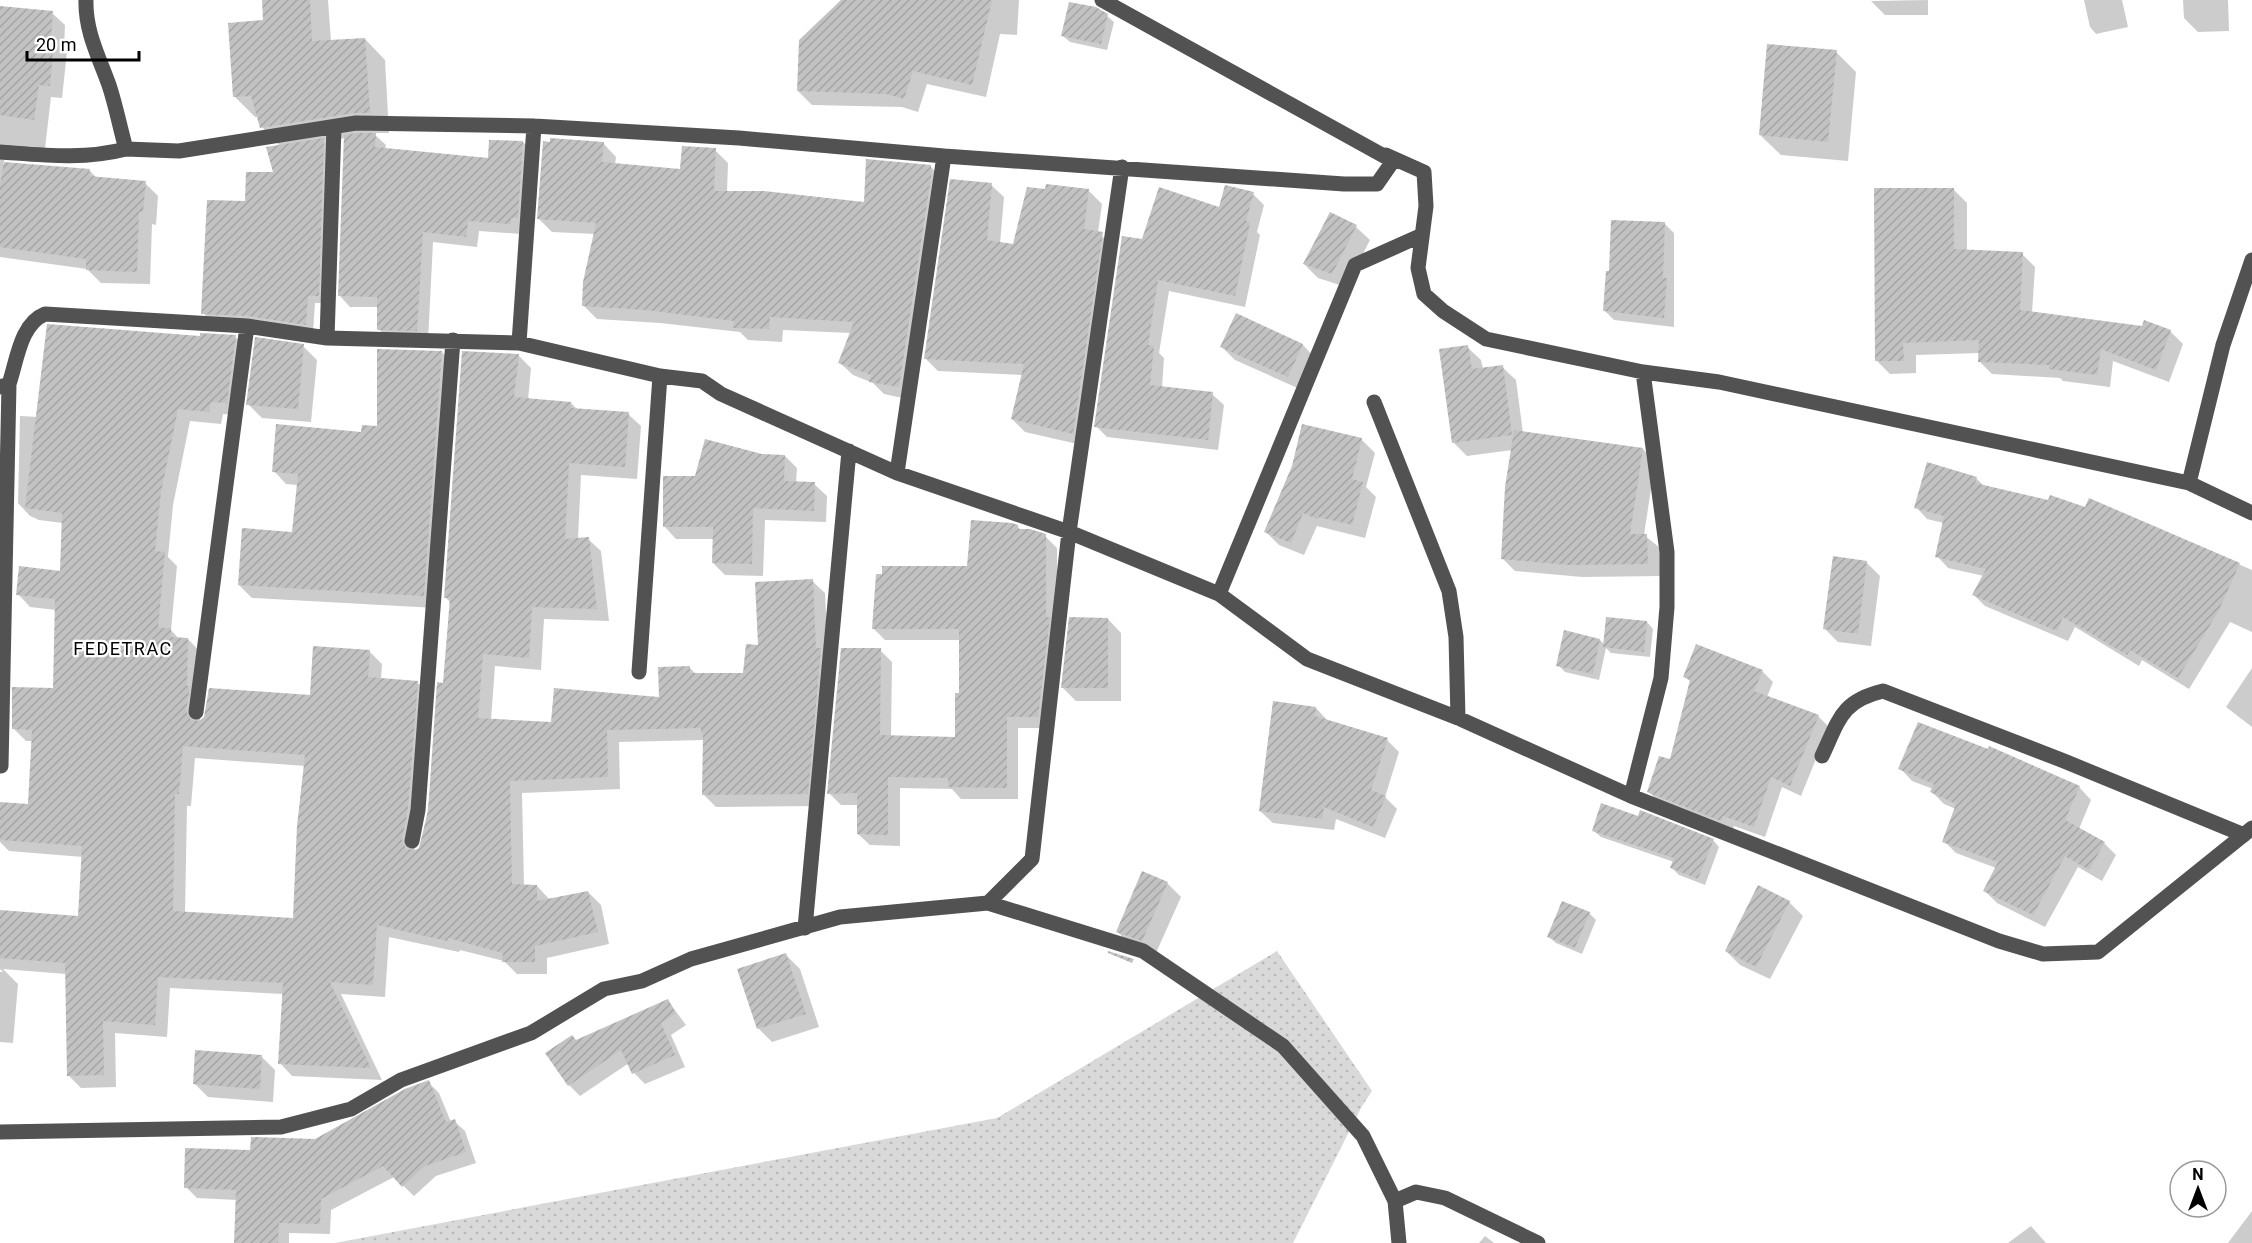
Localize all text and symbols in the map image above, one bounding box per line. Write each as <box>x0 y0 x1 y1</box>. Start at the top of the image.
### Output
scale bar <box>27 24 140 62</box>
text: 20 m <box>36 34 76 55</box>
district label: FEDETRAC <box>73 638 173 659</box>
north arrow <box>2168 1159 2228 1219</box>
text: N <box>2192 1165 2204 1184</box>

